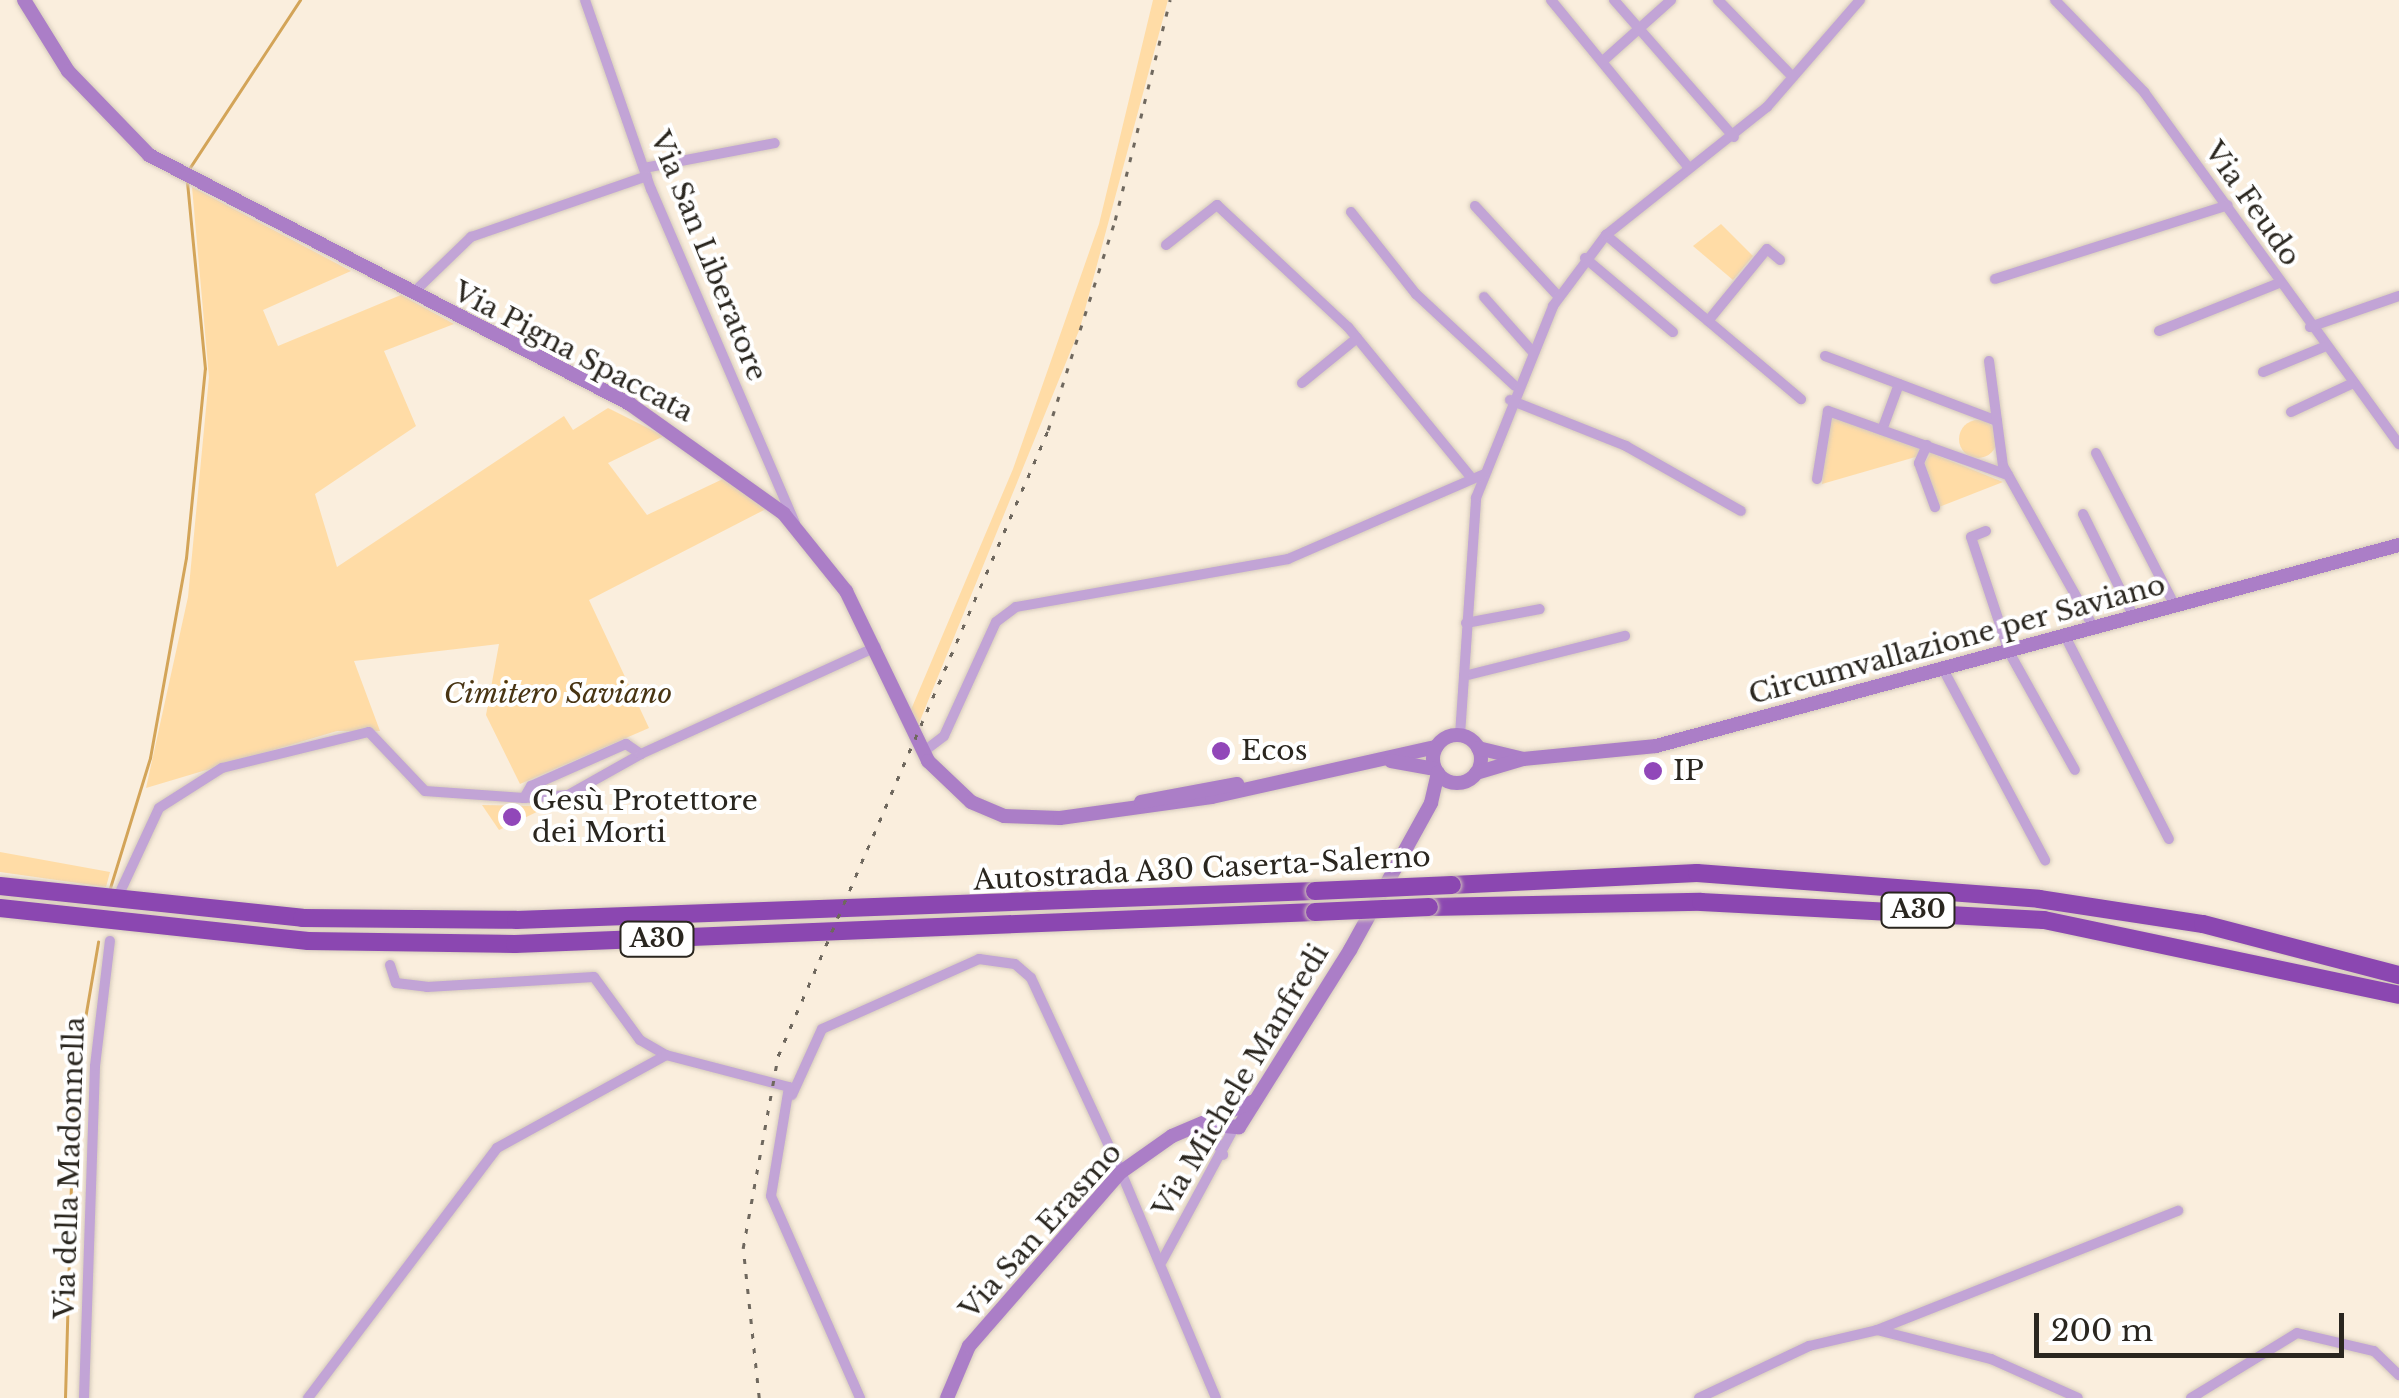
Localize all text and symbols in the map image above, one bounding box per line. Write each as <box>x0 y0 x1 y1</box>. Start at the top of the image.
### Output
street label: Via San Liberatore <box>642 126 774 386</box>
street label: Via Feudo <box>2197 135 2307 273</box>
street label: Via Pigna Spaccata <box>447 274 699 430</box>
street label: Circumvallazione per Saviano <box>1745 568 2169 712</box>
park label: Cimitero Saviano <box>444 677 672 711</box>
place label: Ecos <box>1241 734 1307 768</box>
marker: Ecos <box>1210 740 1232 762</box>
place label: IP <box>1673 754 1704 788</box>
marker: IP <box>1642 760 1664 782</box>
place label: Gesù Protettore dei Morti <box>532 784 758 850</box>
marker: Gesù Protettore dei Morti <box>501 806 523 828</box>
street label: Autostrada A30 Caserta-Salerno <box>972 840 1432 898</box>
road number: A30 <box>1878 890 1958 930</box>
road number: A30 <box>617 919 697 959</box>
street label: Via Michele Manfredi <box>1146 938 1336 1224</box>
street label: Via della Madonnella <box>48 1016 92 1320</box>
street label: Via San Erasmo <box>953 1136 1129 1326</box>
scale bar <box>2039 1293 2349 1355</box>
text: 200 m <box>2051 1312 2153 1349</box>

